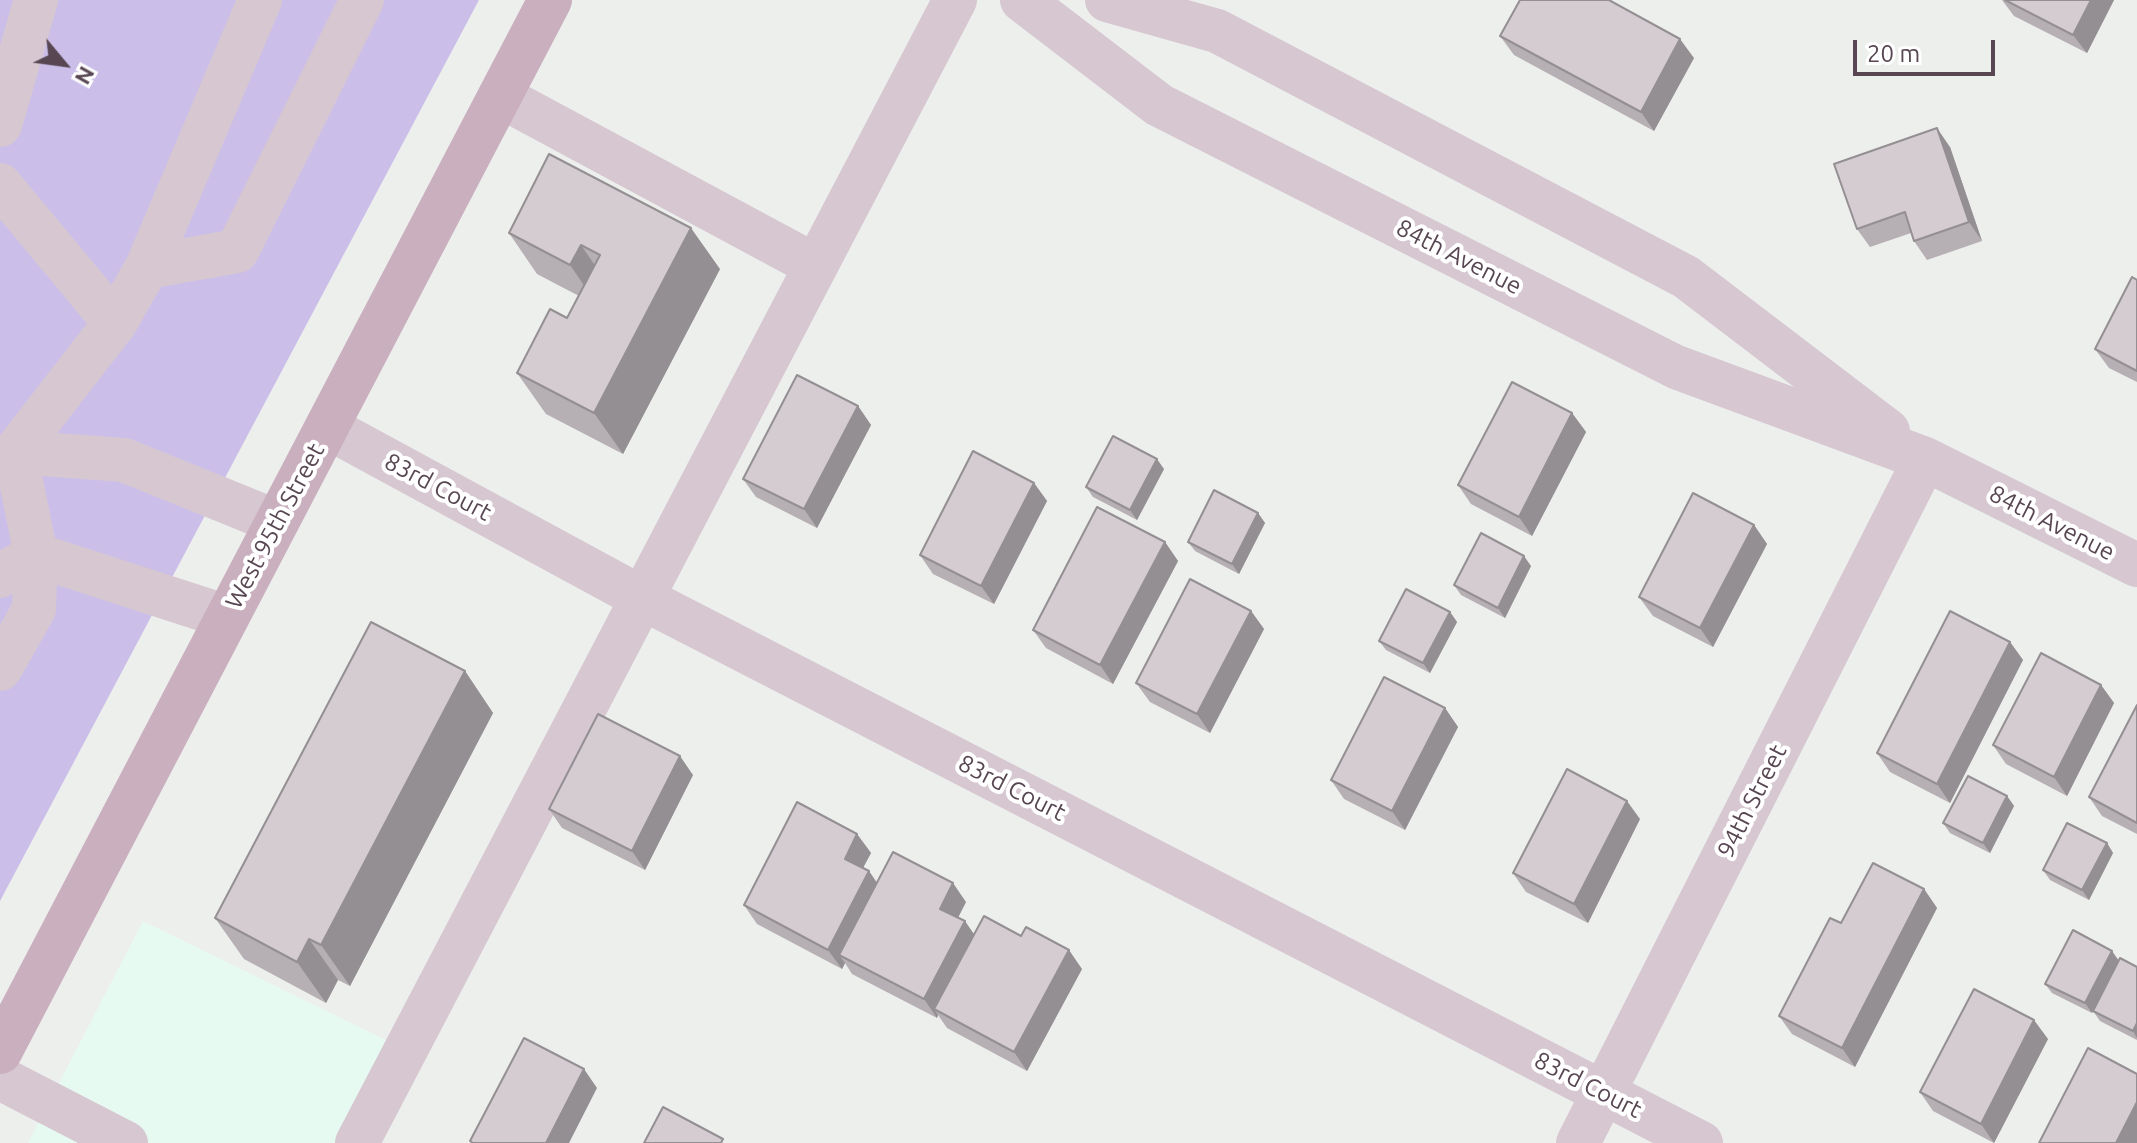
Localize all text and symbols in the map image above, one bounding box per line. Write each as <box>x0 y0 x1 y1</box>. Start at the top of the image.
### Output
north arrow <box>24 24 104 104</box>
scale bar <box>1857 24 1999 74</box>
text: 20 m <box>1867 40 1920 67</box>
text: N <box>71 63 100 89</box>
street label: 84th Avenue <box>1392 213 1526 301</box>
street label: West 95th Street <box>219 438 331 614</box>
street label: 83rd Court <box>380 447 496 527</box>
street label: 84th Avenue <box>1985 479 2119 567</box>
street label: 94th Street <box>1711 740 1793 862</box>
street label: 83rd Court <box>953 749 1071 827</box>
street label: 83rd Court <box>1529 1046 1647 1124</box>

